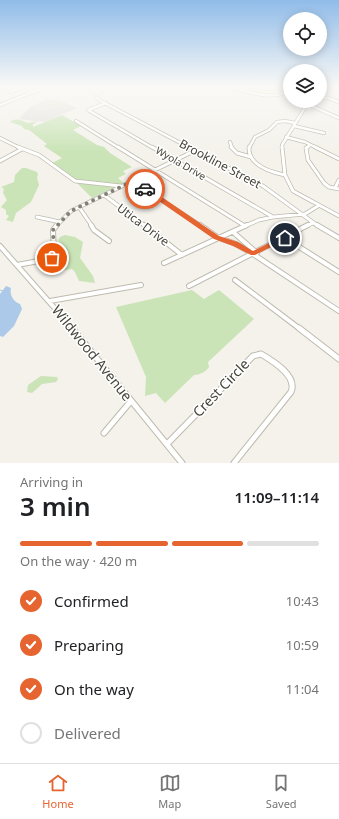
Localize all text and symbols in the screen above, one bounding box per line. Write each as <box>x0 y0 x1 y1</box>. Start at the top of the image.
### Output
map controls <box>283 12 327 108</box>
button: locate <box>283 12 327 56</box>
button: layers <box>283 64 327 108</box>
street label: Brookline Street <box>176 135 265 193</box>
street label: Wyola Drive <box>153 143 209 183</box>
courier <box>125 169 165 209</box>
icon: car <box>134 178 156 200</box>
street label: Utica Drive <box>114 199 173 250</box>
pin <box>268 221 302 255</box>
icon: home <box>274 227 296 249</box>
pin <box>35 241 69 275</box>
icon: bag <box>41 247 63 269</box>
street label: Wildwood Avenue <box>48 301 137 405</box>
street label: Crest Circle <box>188 354 253 421</box>
text: Arriving in <box>20 473 83 491</box>
text: 11:09–11:14 <box>235 487 319 507</box>
text: 3 min <box>20 488 91 524</box>
text: On the way · 420 m <box>20 552 137 570</box>
icon: check <box>20 590 42 612</box>
text: Confirmed <box>54 591 129 611</box>
text: 10:43 <box>286 592 319 610</box>
icon: check <box>20 634 42 656</box>
text: Preparing <box>54 635 124 655</box>
text: 10:59 <box>286 636 319 654</box>
icon: check <box>20 678 42 700</box>
text: On the way <box>54 679 134 699</box>
text: 11:04 <box>286 680 319 698</box>
text: Delivered <box>54 723 121 743</box>
tab: Home <box>42 772 74 811</box>
tab: Map <box>158 772 181 811</box>
tab: Saved <box>266 772 297 811</box>

